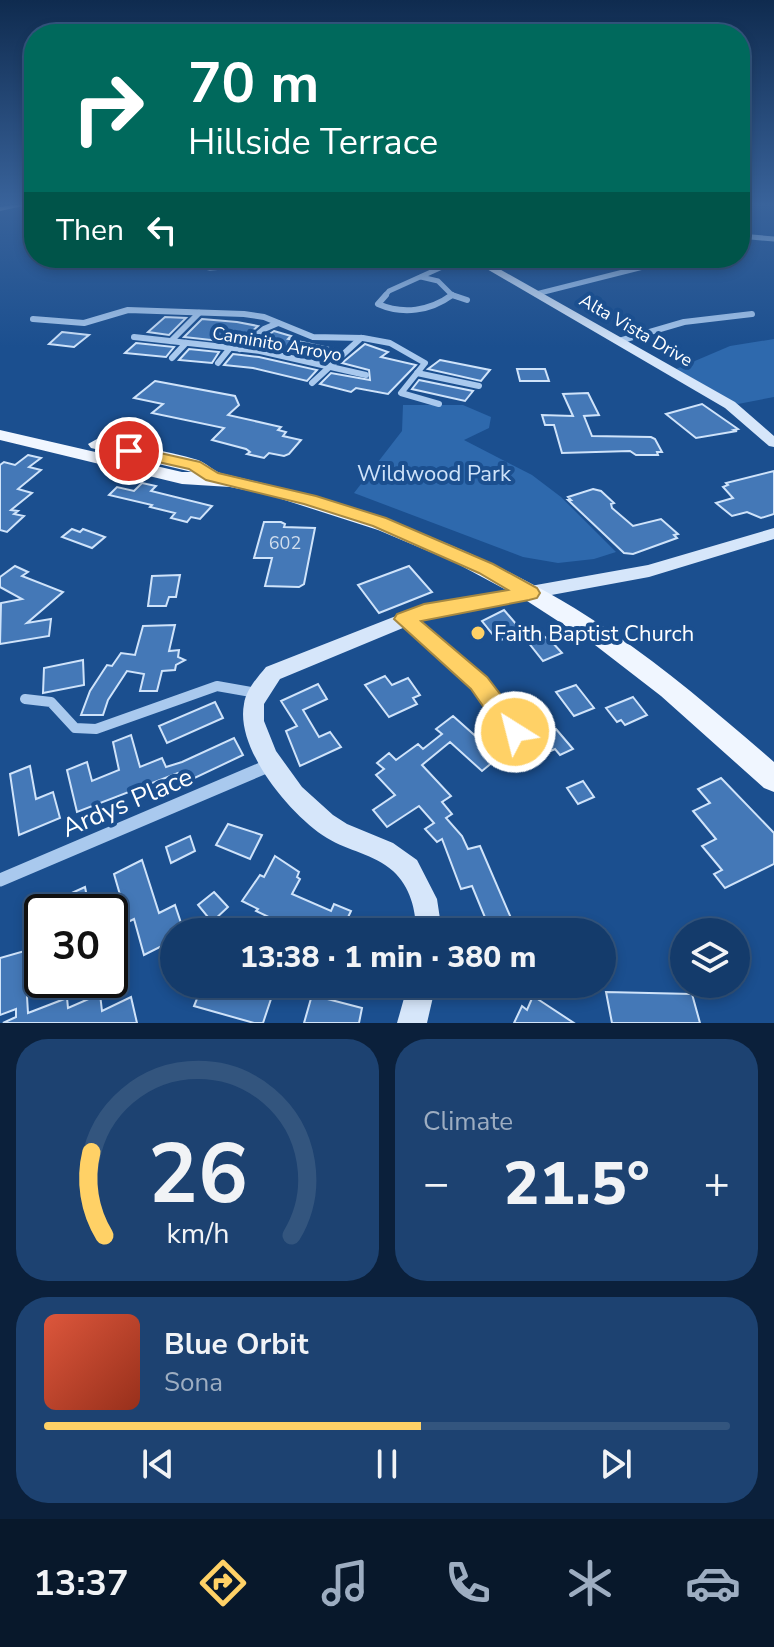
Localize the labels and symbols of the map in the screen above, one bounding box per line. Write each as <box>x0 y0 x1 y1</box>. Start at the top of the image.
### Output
street label: Alta Vista Drive <box>575 288 697 372</box>
street label: Caminito Arroyo <box>210 321 344 367</box>
pin <box>95 417 163 485</box>
park label: Wildwood Park <box>357 459 512 489</box>
house number: 602 <box>269 531 301 555</box>
place label: Faith Baptist Church <box>494 619 694 649</box>
marker: Faith Baptist Church <box>469 624 487 642</box>
position arrow <box>473 690 557 774</box>
street label: Ardys Place <box>56 759 198 846</box>
speed limit sign: 30 <box>24 894 128 998</box>

